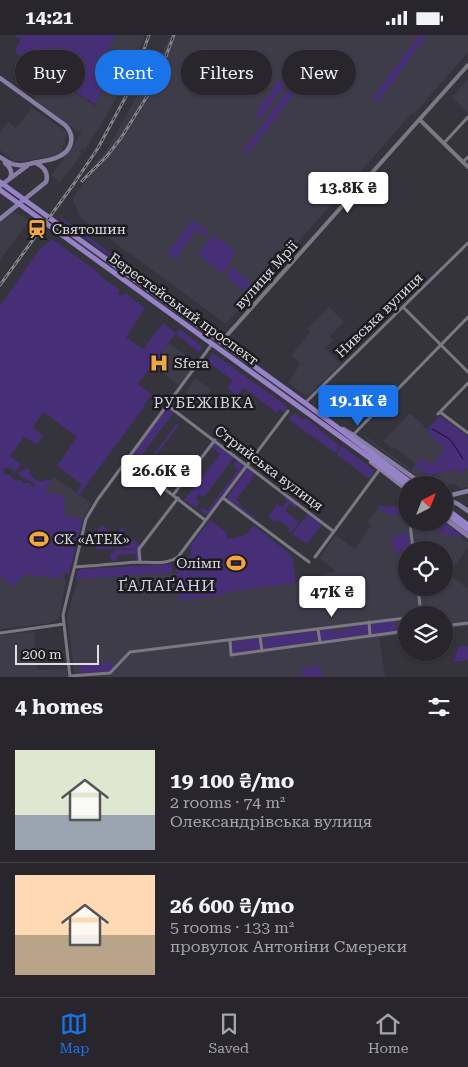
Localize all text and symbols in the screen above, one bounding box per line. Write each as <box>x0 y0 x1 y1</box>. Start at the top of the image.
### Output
text: 14:21 <box>25 6 74 29</box>
chip: Buy <box>15 50 85 95</box>
chip: Rent <box>95 50 171 95</box>
chip: Filters <box>181 50 272 95</box>
chip: New <box>282 50 356 95</box>
pin: 13.8K ₴ <box>302 171 394 214</box>
text: 13.8K ₴ <box>319 178 377 197</box>
station icon: Святошин <box>26 218 48 240</box>
place label: Святошин <box>52 221 126 237</box>
street label: вулиця Мрії <box>231 237 301 312</box>
street label: Берестейський проспект <box>106 250 262 369</box>
street label: Нивська вулиця <box>332 269 426 361</box>
hospital icon: Sfera <box>148 352 170 374</box>
place label: Sfera <box>174 355 209 371</box>
pin: 19.1K ₴ <box>312 385 404 427</box>
text: 19.1K ₴ <box>329 391 387 410</box>
district label: РУБЕЖІВКА <box>153 394 255 412</box>
street label: Стрийська вулиця <box>212 422 326 514</box>
pin: 26.6K ₴ <box>115 455 207 497</box>
text: 26.6K ₴ <box>132 461 190 480</box>
north arrow <box>398 476 452 531</box>
map controls <box>398 476 453 661</box>
sports icon: СК «АТЕК» <box>28 528 50 550</box>
place label: СК «АТЕК» <box>54 531 130 547</box>
button: locate <box>398 541 453 596</box>
sports icon: Олімп <box>225 552 247 574</box>
place label: Олімп <box>176 555 221 571</box>
pin: 47K ₴ <box>297 575 367 618</box>
district label: ҐАЛАҐАНИ <box>118 576 216 595</box>
text: 47K ₴ <box>310 582 354 601</box>
button: layers <box>398 606 453 661</box>
scale bar <box>15 642 99 665</box>
text: 200 m <box>22 646 62 662</box>
icon: filters <box>425 693 453 721</box>
text: 4 homes <box>15 695 103 719</box>
text: 19 100 ₴/mo <box>170 769 294 793</box>
icon: home <box>55 770 115 830</box>
text: 2 rooms · 74 m² <box>170 793 285 812</box>
text: Олександрівська вулиця <box>170 812 372 831</box>
text: 26 600 ₴/mo <box>170 894 294 918</box>
icon: home <box>55 895 115 955</box>
text: 5 rooms · 133 m² <box>170 918 294 937</box>
text: провулок Антоніни Смереки <box>170 937 407 956</box>
tab: Map <box>59 1010 89 1056</box>
tab: Saved <box>208 1010 249 1056</box>
tab: Home <box>368 1010 409 1056</box>

